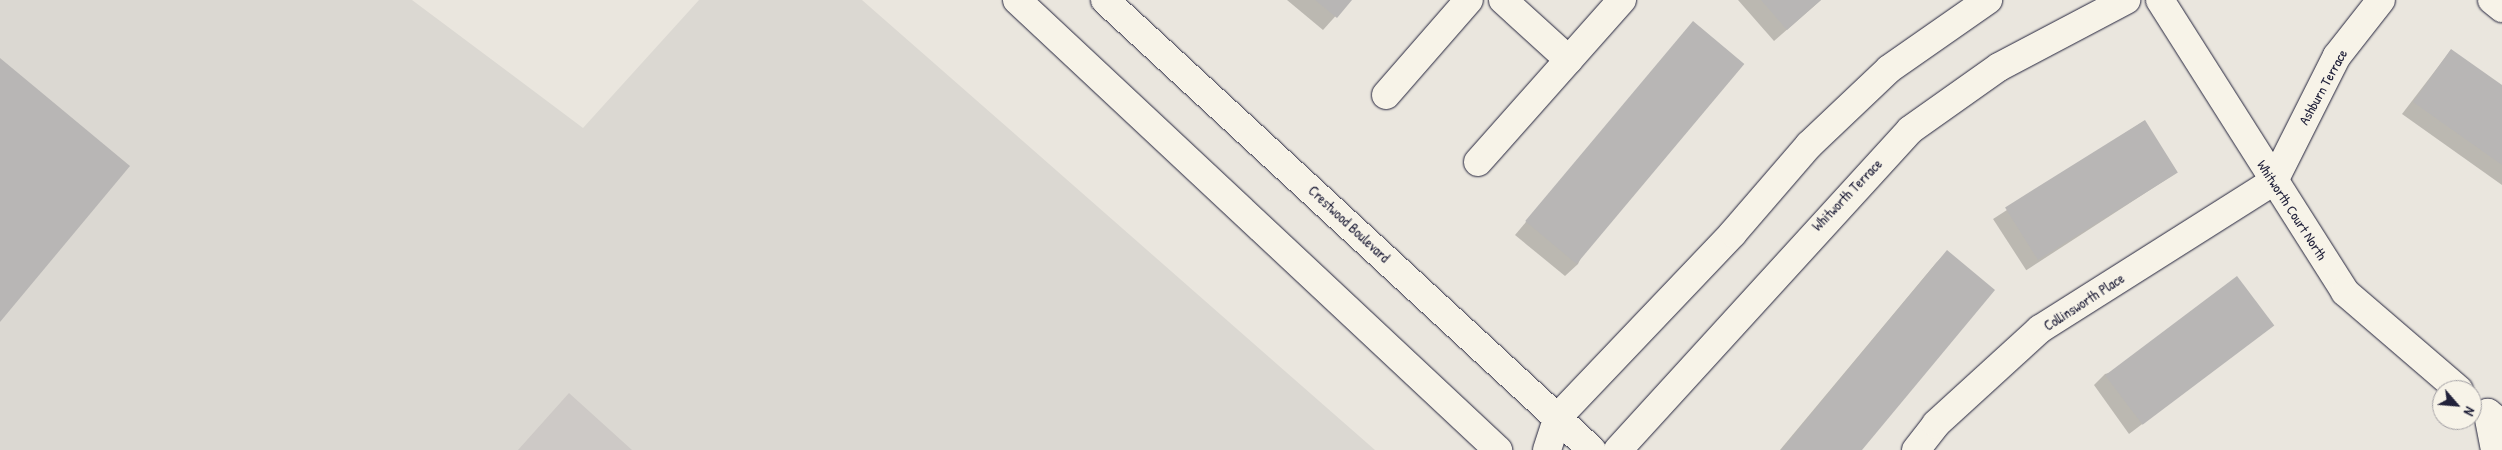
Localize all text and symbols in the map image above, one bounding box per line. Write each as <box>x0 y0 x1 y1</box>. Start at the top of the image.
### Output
street label: Ashburn Terrace <box>2295 46 2351 128</box>
street label: Whitworth Terrace <box>1809 156 1885 234</box>
street label: Whitworth Court North <box>2254 157 2330 263</box>
street label: Crestwood Boulevard <box>1305 182 1393 266</box>
street label: Collinsworth Place <box>2041 270 2127 334</box>
north arrow <box>2432 380 2482 430</box>
text: N <box>2460 404 2480 419</box>

